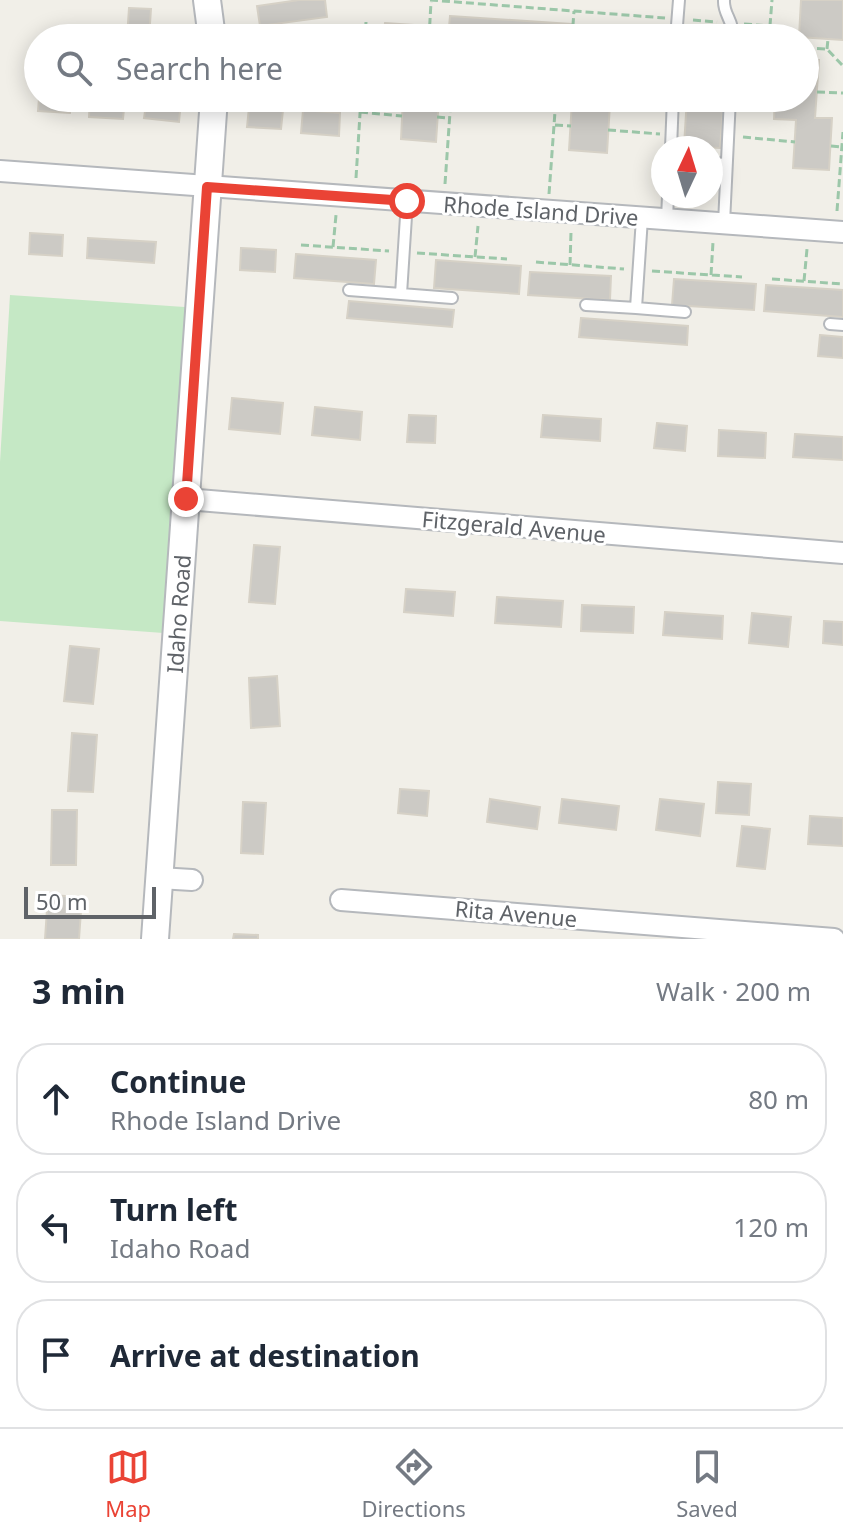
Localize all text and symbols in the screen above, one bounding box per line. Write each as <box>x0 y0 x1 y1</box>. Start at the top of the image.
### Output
search box <box>24 24 819 112</box>
icon: search <box>52 46 96 90</box>
text: Search here <box>116 48 283 89</box>
north arrow <box>651 136 723 208</box>
route start <box>389 183 425 219</box>
street label: Rhode Island Drive <box>442 188 640 232</box>
route end <box>168 481 204 517</box>
street label: Fitzgerald Avenue <box>421 503 607 549</box>
street label: Idaho Road <box>159 553 197 674</box>
scale bar <box>24 883 156 919</box>
text: 50 m <box>36 886 87 916</box>
street label: Rita Avenue <box>454 893 578 933</box>
text: 3 min <box>32 968 126 1014</box>
text: Walk · 200 m <box>656 973 811 1009</box>
text: Continue <box>110 1061 246 1102</box>
icon: ahead <box>34 1077 78 1121</box>
text: 80 m <box>748 1081 809 1117</box>
text: Rhode Island Drive <box>110 1102 341 1138</box>
text: Turn left <box>110 1189 238 1230</box>
icon: left <box>34 1205 78 1249</box>
text: 120 m <box>733 1209 809 1245</box>
text: Idaho Road <box>110 1230 250 1266</box>
icon: arrive <box>34 1333 78 1377</box>
text: Arrive at destination <box>110 1335 420 1376</box>
tab: Map <box>105 1445 151 1523</box>
tab: Directions <box>361 1445 466 1523</box>
tab: Saved <box>676 1445 738 1523</box>

